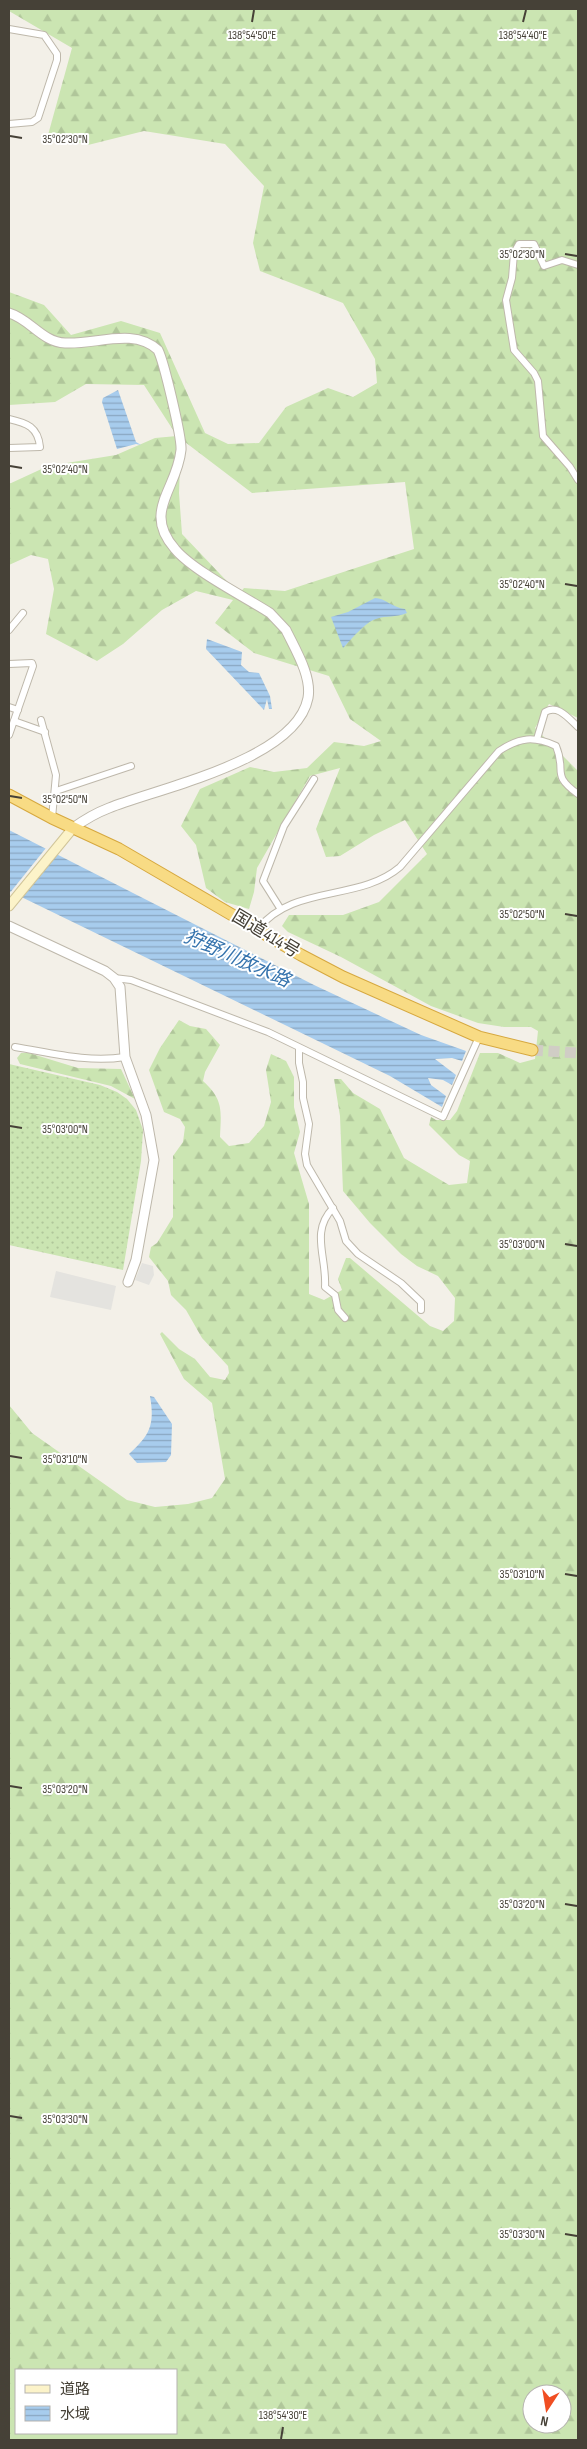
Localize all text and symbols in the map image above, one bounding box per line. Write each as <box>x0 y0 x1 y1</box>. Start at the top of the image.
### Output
text: 138°54'50"E <box>228 28 276 43</box>
text: 138°54'40"E <box>499 28 547 43</box>
text: 35°02'30"N <box>42 132 88 147</box>
text: 35°02'30"N <box>499 247 545 262</box>
text: 35°02'40"N <box>42 462 88 477</box>
text: 35°02'40"N <box>499 577 545 592</box>
text: 35°02'50"N <box>42 792 88 807</box>
street label: 国道414号 <box>228 906 304 962</box>
text: 35°02'50"N <box>499 907 545 922</box>
water label: 狩野川放水路 <box>180 925 296 994</box>
text: 35°03'00"N <box>42 1122 88 1137</box>
text: 35°03'00"N <box>499 1237 545 1252</box>
text: 35°03'10"N <box>43 1452 87 1467</box>
text: 35°03'10"N <box>500 1567 544 1582</box>
text: 35°03'20"N <box>42 1782 88 1797</box>
text: 35°03'20"N <box>499 1897 545 1912</box>
text: 35°03'30"N <box>42 2112 88 2127</box>
text: 35°03'30"N <box>499 2227 545 2242</box>
legend <box>15 2369 178 2434</box>
text: 道路 <box>60 2380 90 2399</box>
north arrow <box>522 2384 572 2434</box>
text: 水域 <box>60 2405 90 2424</box>
text: 138°54'30"E <box>259 2408 307 2423</box>
text: N <box>539 2412 550 2430</box>

